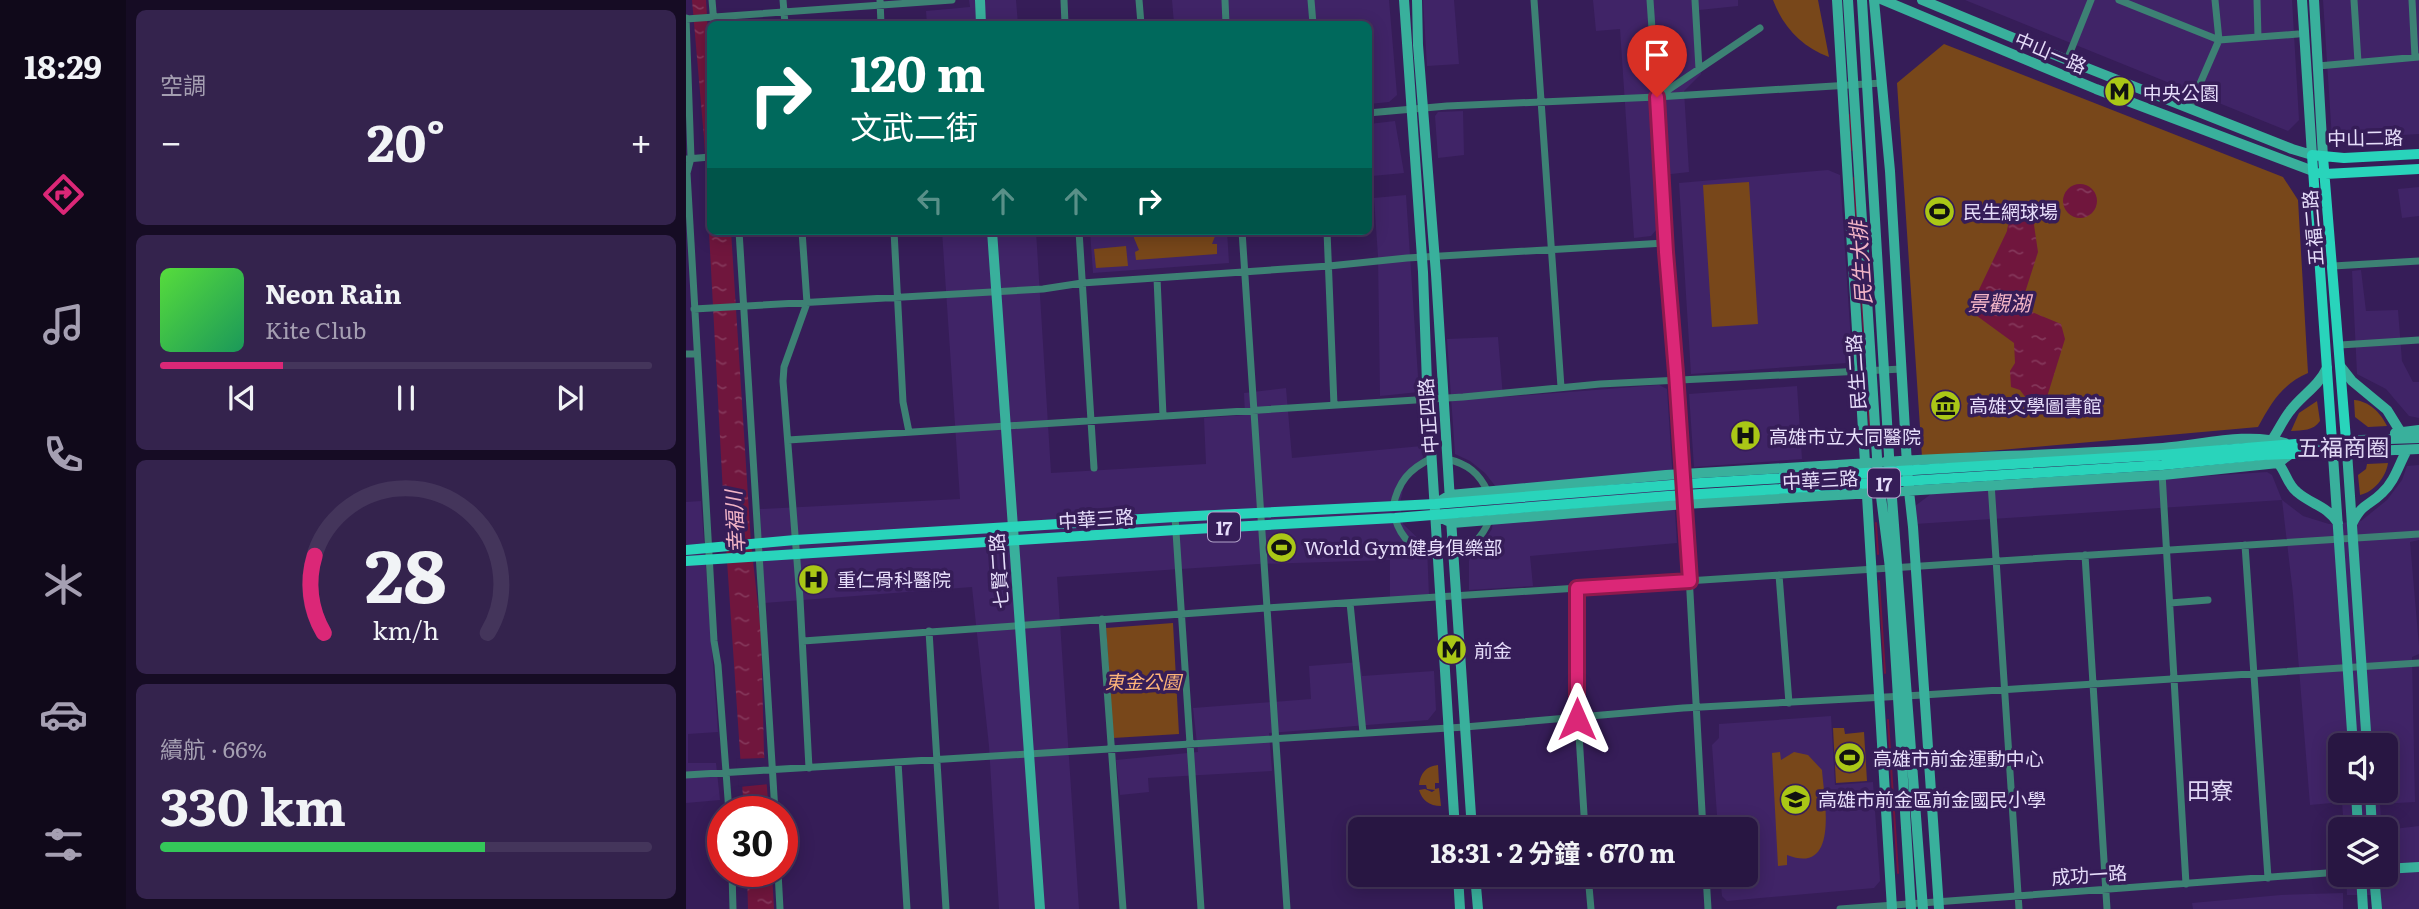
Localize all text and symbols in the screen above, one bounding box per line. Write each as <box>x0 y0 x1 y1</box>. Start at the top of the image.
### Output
street label: 中山一路 <box>2011 24 2091 80</box>
pin <box>1627 25 1687 97</box>
text: 120 m <box>850 34 985 107</box>
icon: arrive <box>1638 36 1676 74</box>
text: 18:29 <box>24 41 102 89</box>
icon: right <box>735 49 826 140</box>
text: 空調 <box>160 67 206 101</box>
metro station icon: 中央公園 <box>2103 75 2137 109</box>
place label: 中央公園 <box>2143 78 2219 106</box>
text: 20° <box>367 101 445 178</box>
text: 文武二街 <box>850 101 978 149</box>
text: − <box>160 111 182 168</box>
text: + <box>630 111 652 168</box>
street label: 中山二路 <box>2327 122 2403 152</box>
icon: directions <box>39 170 88 219</box>
icon: left <box>911 182 949 220</box>
icon: ahead <box>984 182 1022 220</box>
icon: ahead <box>1057 182 1095 220</box>
icon: right <box>1130 182 1168 220</box>
street label: 五福二路 <box>2295 189 2329 267</box>
sports icon: 民生網球場 <box>1923 194 1957 228</box>
place label: 民生網球場 <box>1963 197 2058 225</box>
water label: 民生大排 <box>1840 217 1877 306</box>
text: Neon Rain <box>265 273 402 312</box>
water label: 景觀湖 <box>1968 286 2033 317</box>
icon: music <box>39 300 88 349</box>
text: Kite Club <box>265 312 366 346</box>
street label: 民生二路 <box>1838 333 1872 411</box>
street label: 中正四路 <box>1410 377 1444 455</box>
icon: previous <box>223 379 261 417</box>
icon: pause <box>387 379 425 417</box>
icon: next <box>551 379 589 417</box>
museum icon: 高雄文學圖書館 <box>1929 388 1963 422</box>
place label: 高雄文學圖書館 <box>1969 391 2102 419</box>
hospital icon: 高雄市立大同醫院 <box>1729 419 1763 453</box>
place label: 高雄市立大同醫院 <box>1769 422 1921 450</box>
district label: 五福商圈 <box>2297 429 2389 463</box>
icon: phone <box>39 430 88 479</box>
street label: 中華三路 <box>1781 463 1859 495</box>
road number: 17 <box>1868 468 1900 498</box>
water label: 幸福川 <box>716 488 750 554</box>
street label: 中華三路 <box>1057 501 1135 535</box>
road number: 17 <box>1208 512 1240 542</box>
text: 28 <box>365 517 447 625</box>
sports icon: World Gym健身俱樂部 <box>1264 530 1298 564</box>
street label: 七賢二路 <box>981 532 1015 610</box>
place label: World Gym健身俱樂部 <box>1304 533 1503 561</box>
icon: climate <box>39 560 88 609</box>
hospital icon: 重仁骨科醫院 <box>797 562 831 596</box>
place label: 重仁骨科醫院 <box>837 565 951 593</box>
text: km/h <box>373 611 439 648</box>
metro station icon: 前金 <box>1434 633 1468 667</box>
place label: 前金 <box>1474 636 1512 664</box>
park label: 東金公園 <box>1105 667 1184 695</box>
position arrow <box>1540 682 1614 756</box>
icon: car <box>39 690 88 739</box>
text: 續航 · 66% <box>160 731 267 765</box>
map controls <box>2328 733 2398 887</box>
button: sound <box>2328 733 2398 803</box>
sports icon: 高雄市前金運動中心 <box>1833 741 1867 775</box>
place label: 高雄市前金運動中心 <box>1873 744 2044 772</box>
text: 330 km <box>160 765 346 842</box>
district label: 田寮 <box>2187 772 2233 806</box>
school or university icon: 高雄市前金區前金國民小學 <box>1778 782 1812 816</box>
place label: 高雄市前金區前金國民小學 <box>1818 785 2046 813</box>
speed limit sign: 30 <box>707 796 798 887</box>
button: layers <box>2328 817 2398 887</box>
icon: filters <box>39 820 88 869</box>
text: 18:31 · 2 分鐘 · 670 m <box>1430 832 1676 871</box>
street label: 成功一路 <box>2050 857 2128 891</box>

